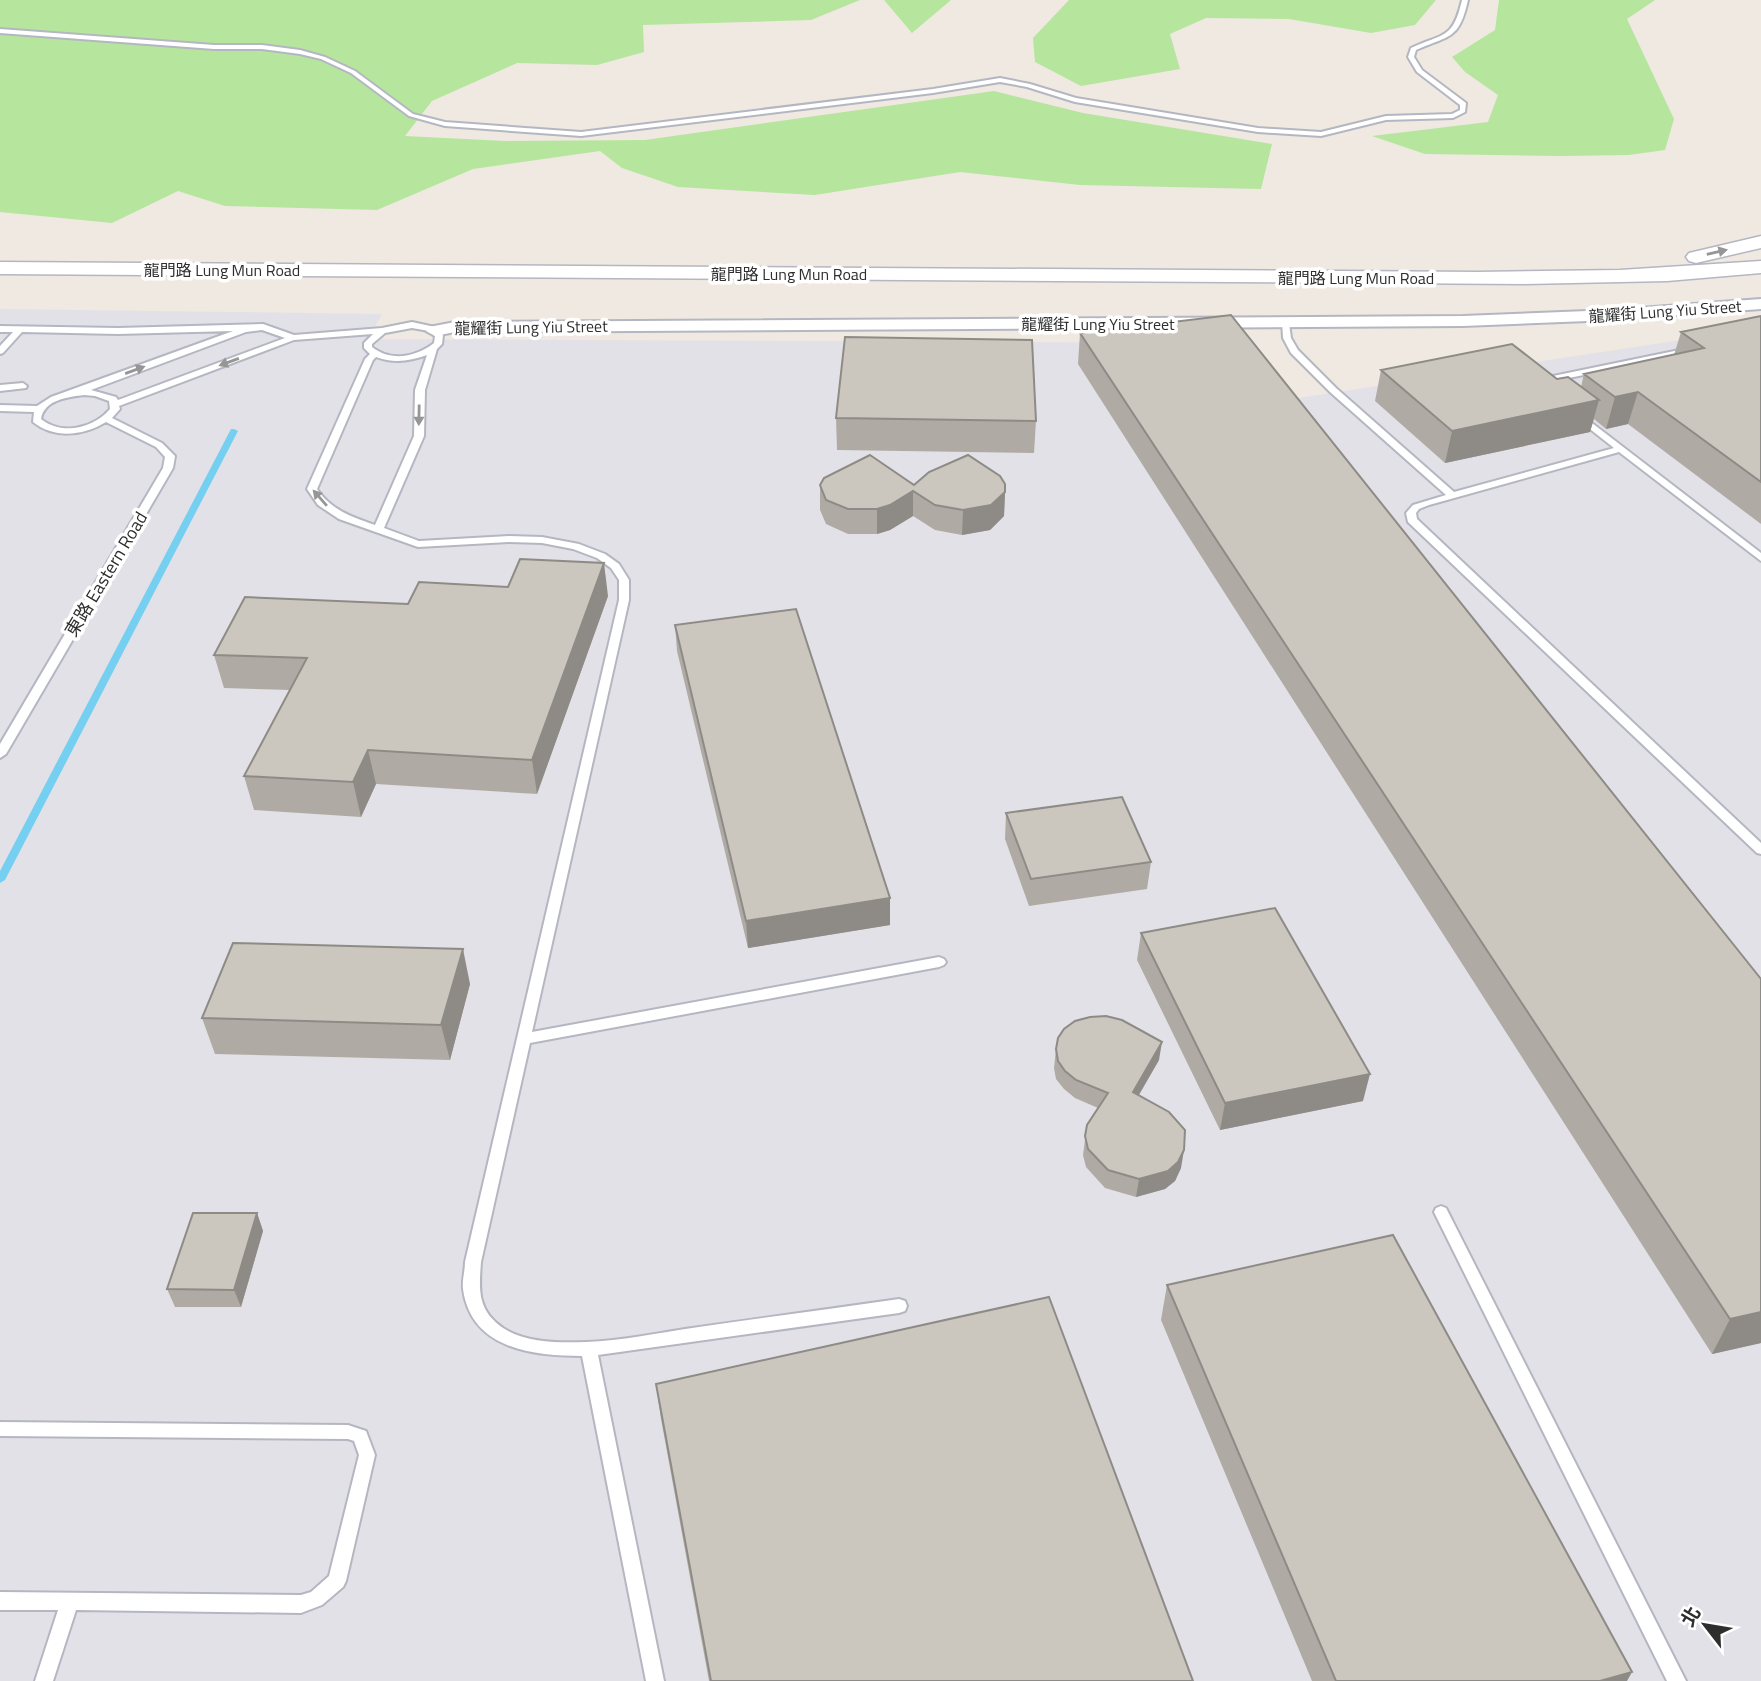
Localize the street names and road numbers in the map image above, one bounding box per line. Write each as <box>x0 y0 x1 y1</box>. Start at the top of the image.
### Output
street label: 龍門路 Lung Mun Road <box>144 258 300 282</box>
street label: 龍門路 Lung Mun Road <box>711 262 867 286</box>
street label: 龍門路 Lung Mun Road <box>1278 266 1434 290</box>
street label: 龍耀街 Lung Yiu Street <box>1588 294 1743 328</box>
street label: 龍耀街 Lung Yiu Street <box>1021 312 1175 336</box>
street label: 龍耀街 Lung Yiu Street <box>454 314 608 340</box>
street label: 東路 Eastern Road <box>58 506 154 642</box>

